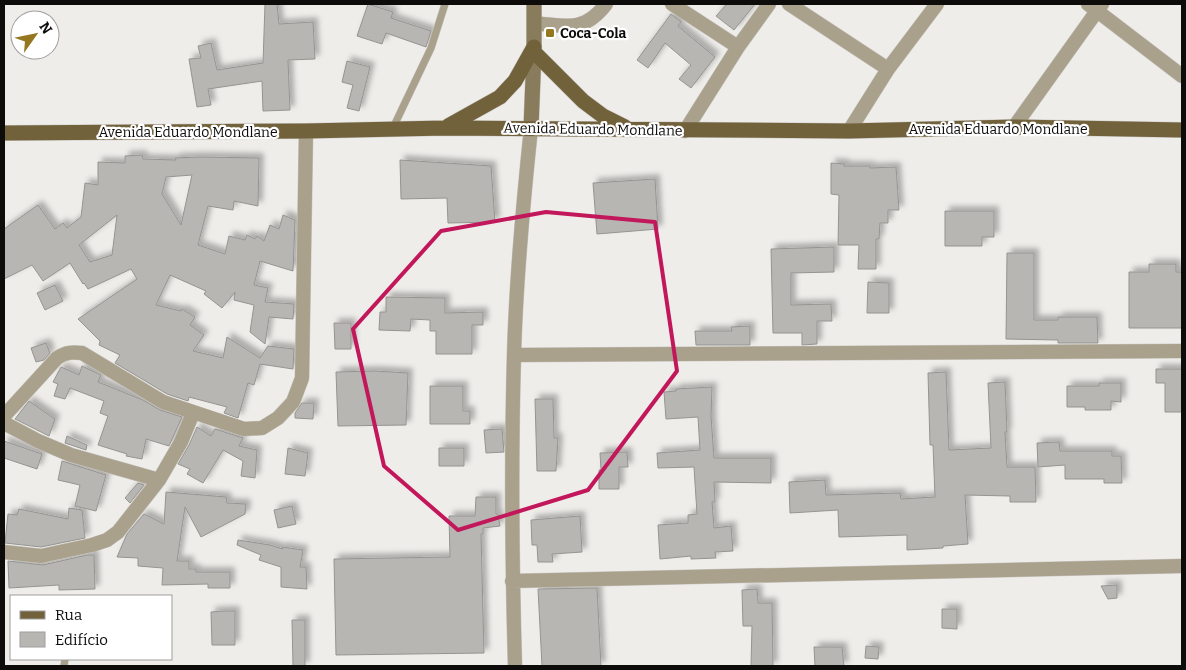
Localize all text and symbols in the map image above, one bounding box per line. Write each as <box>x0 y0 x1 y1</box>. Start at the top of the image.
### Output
north arrow <box>10 10 60 60</box>
text: N <box>35 19 56 38</box>
place label: Coca-Cola <box>560 25 627 42</box>
marker: Coca-Cola <box>544 27 556 39</box>
street label: Avenida Eduardo Mondlane <box>503 119 683 140</box>
street label: Avenida Eduardo Mondlane <box>908 121 1088 138</box>
street label: Avenida Eduardo Mondlane <box>98 124 278 141</box>
legend <box>10 595 172 660</box>
text: Rua <box>55 606 82 624</box>
text: Edifício <box>55 631 108 649</box>

